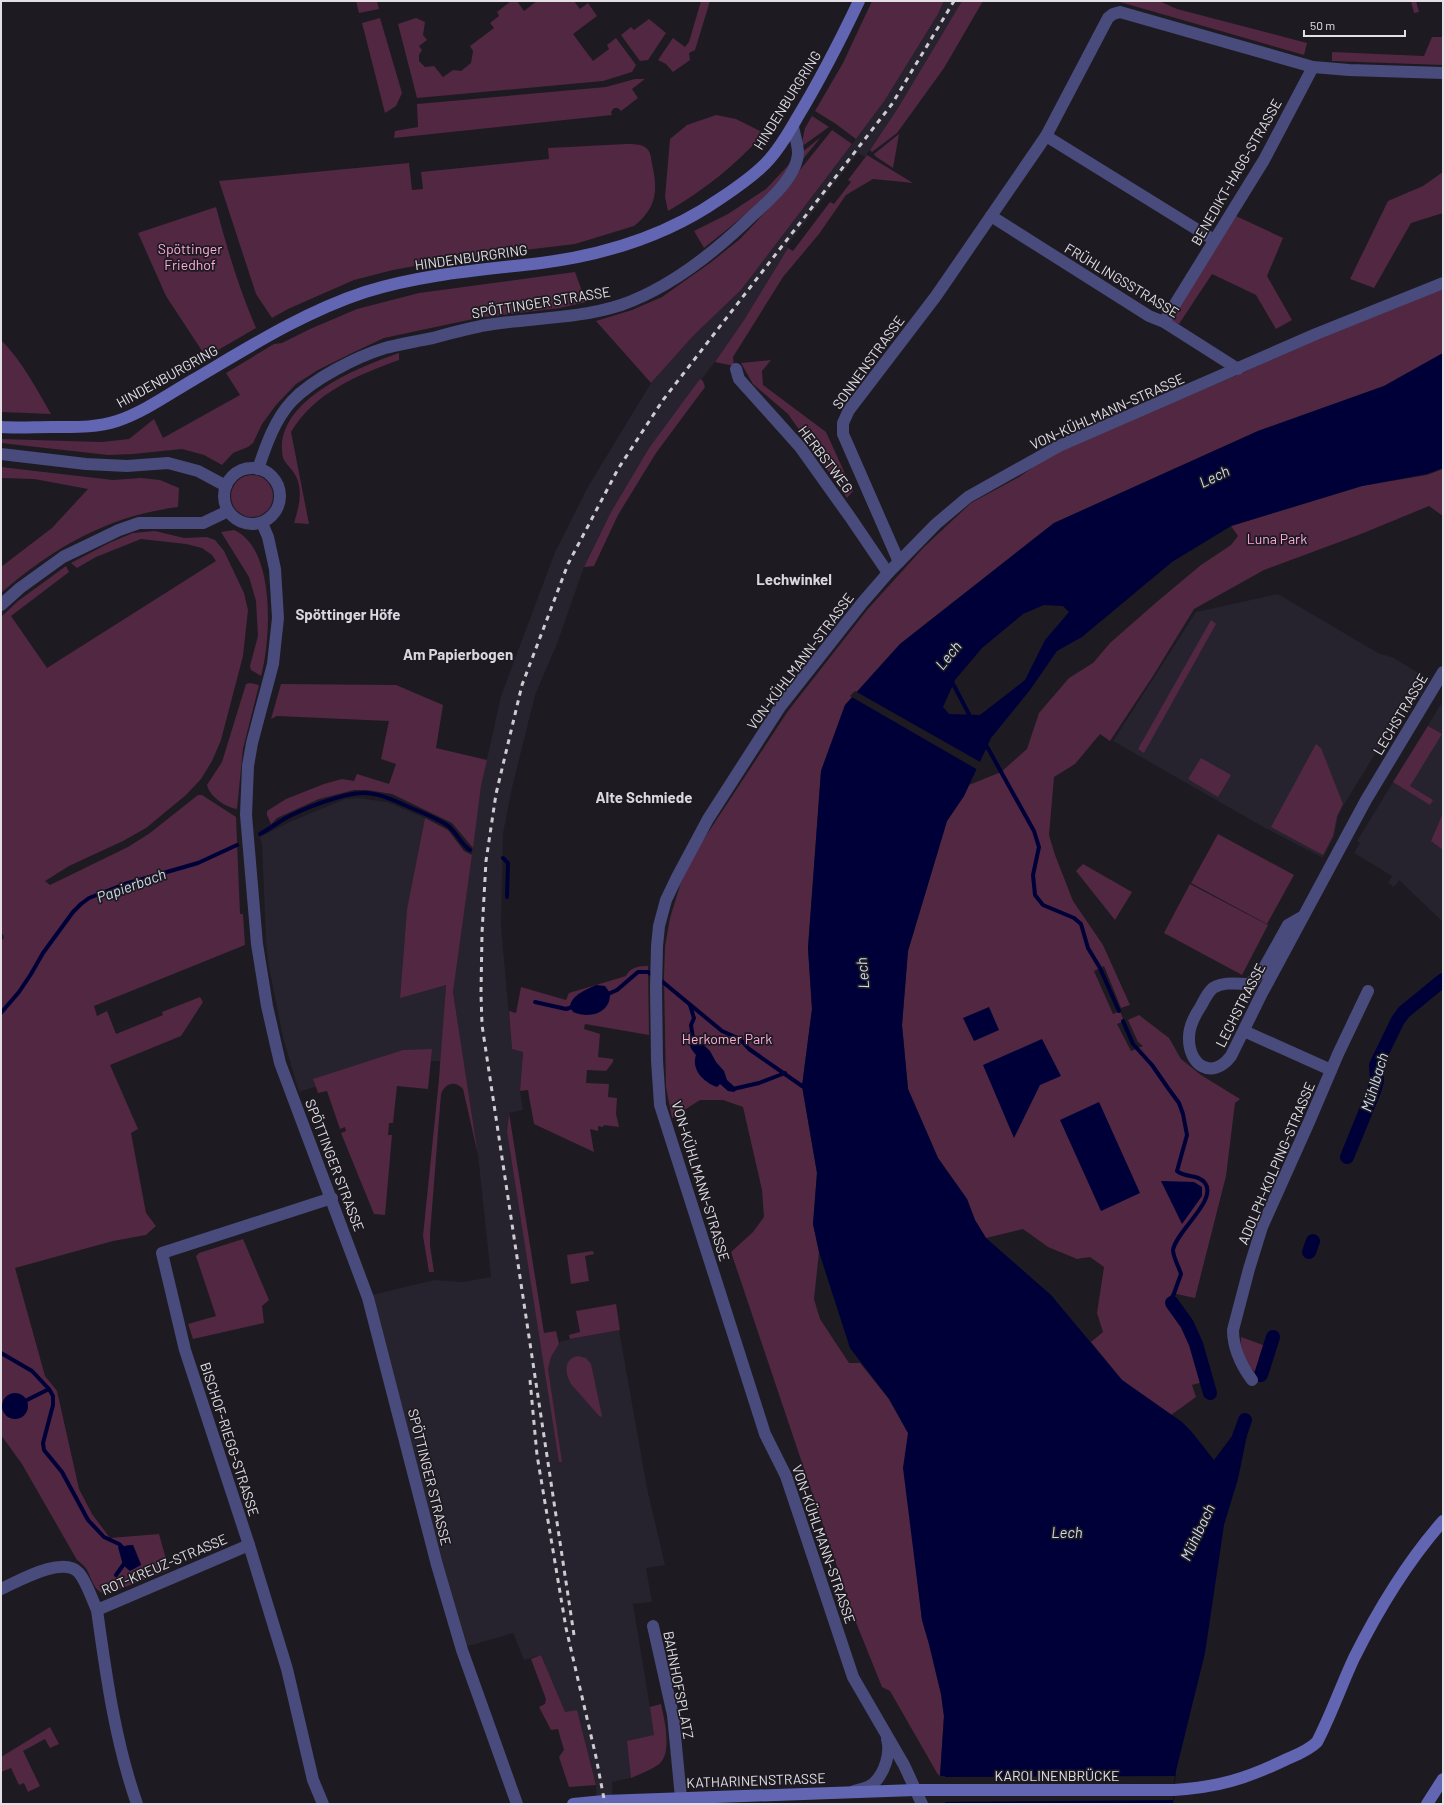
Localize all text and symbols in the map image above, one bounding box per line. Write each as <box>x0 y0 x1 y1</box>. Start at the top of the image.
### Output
scale bar <box>1304 12 1405 38</box>
text: 50 m <box>1310 18 1335 32</box>
street label: HINDENBURGRING <box>750 47 824 153</box>
street label: BENEDIKT-HAGG-STRASSE <box>1187 96 1285 248</box>
street label: FRÜHLINGSSTRASSE <box>1062 239 1182 321</box>
park label: Spöttinger Friedhof <box>158 240 222 273</box>
street label: HINDENBURGRING <box>414 241 528 273</box>
street label: SPÖTTINGER STRASSE <box>470 283 612 321</box>
street label: SONNENSTRASSE <box>828 312 908 412</box>
street label: HINDENBURGRING <box>113 341 221 411</box>
street label: VON-KÜHLMANN-STRASSE <box>1027 369 1187 453</box>
street label: HERBSTWEG <box>795 422 857 496</box>
water label: Lech <box>1196 461 1232 491</box>
park label: Luna Park <box>1247 530 1307 547</box>
district label: Lechwinkel <box>756 570 832 588</box>
street label: VON-KÜHLMANN-STRASSE <box>743 589 857 733</box>
district label: Spöttinger Höfe <box>295 605 401 623</box>
water label: Lech <box>931 637 965 673</box>
district label: Am Papierbogen <box>403 645 513 663</box>
street label: LECHSTRASSE <box>1369 670 1431 758</box>
district label: Alte Schmiede <box>596 788 692 806</box>
water label: Papierbach <box>94 864 168 906</box>
water label: Lech <box>852 956 872 989</box>
street label: LECHSTRASSE <box>1212 960 1268 1050</box>
park label: Herkomer Park <box>682 1030 772 1047</box>
water label: Mühlbach <box>1357 1050 1392 1114</box>
street label: ADOLPH-KOLPING-STRASSE <box>1234 1079 1318 1247</box>
street label: SPÖTTINGER STRASSE <box>302 1096 368 1234</box>
street label: VON-KÜHLMANN-STRASSE <box>668 1099 734 1263</box>
street label: BISCHOF-RIEGG-STRASSE <box>197 1360 263 1518</box>
street label: SPÖTTINGER STRASSE <box>405 1407 455 1547</box>
street label: VON-KÜHLMANN-STRASSE <box>789 1462 859 1626</box>
water label: Mühlbach <box>1176 1501 1218 1563</box>
water label: Lech <box>1051 1523 1083 1541</box>
street label: ROT-KREUZ-STRASSE <box>98 1530 230 1598</box>
street label: BAHNHOFSPLATZ <box>660 1630 698 1740</box>
street label: KAROLINENBRÜCKE <box>994 1767 1120 1784</box>
street label: KATHARINENSTRASSE <box>686 1769 826 1791</box>

